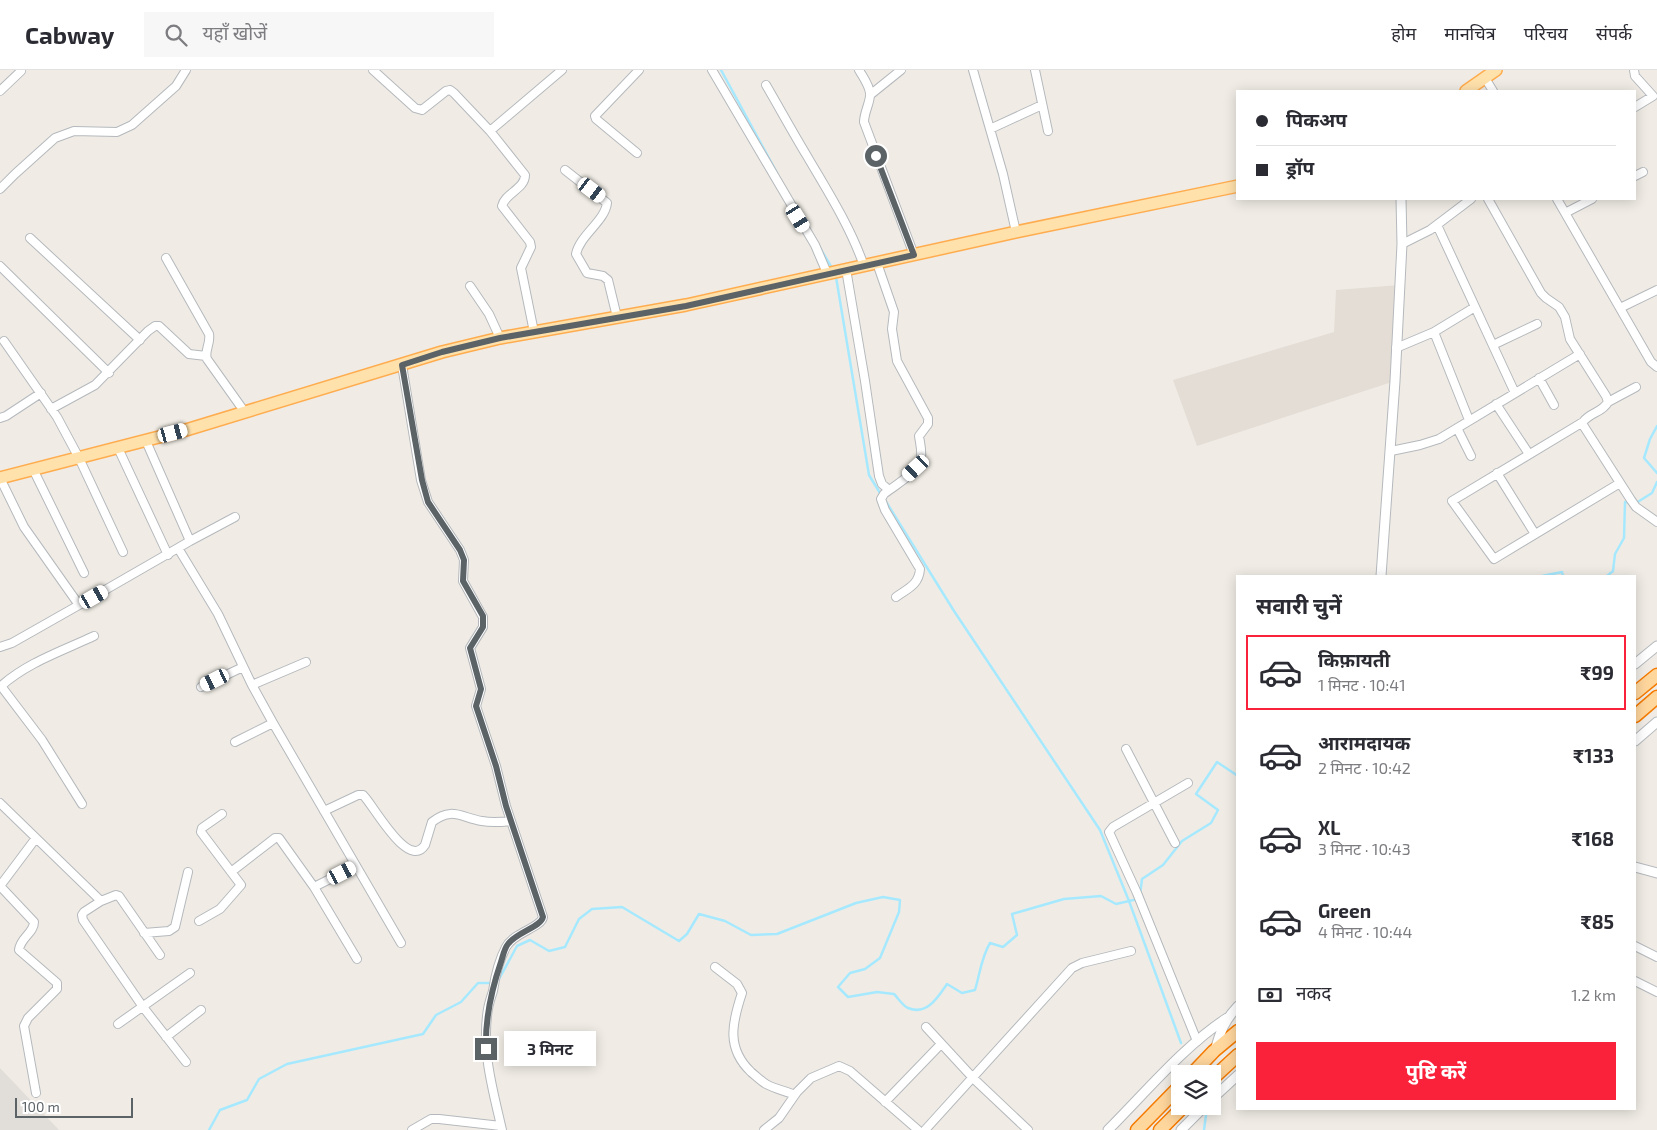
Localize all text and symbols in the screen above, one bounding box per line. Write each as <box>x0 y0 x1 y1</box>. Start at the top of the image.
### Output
search box <box>144 12 494 57</box>
text: Cabway <box>25 20 114 49</box>
icon: search <box>162 21 190 49</box>
text: यहाँ खोजें <box>202 21 267 44</box>
text: होम <box>1391 22 1416 44</box>
text: मानचित्र <box>1444 22 1496 44</box>
text: परिचय <box>1524 22 1568 44</box>
text: संपर्क <box>1596 22 1632 44</box>
text: पिकअप <box>1286 108 1347 131</box>
route start <box>865 145 887 167</box>
text: ड्रॉप <box>1286 156 1314 179</box>
car <box>575 175 608 205</box>
car <box>783 201 812 235</box>
car <box>156 422 189 444</box>
car <box>899 452 932 484</box>
car <box>77 583 110 611</box>
text: सवारी चुनें <box>1256 592 1342 618</box>
text: किफ़ायती <box>1318 648 1390 671</box>
icon: car <box>1258 650 1303 695</box>
text: ₹99 <box>1580 661 1614 684</box>
car <box>198 667 231 693</box>
text: 1 मिनट · 10:41 <box>1318 675 1406 694</box>
text: आरामदायक <box>1318 731 1410 754</box>
icon: car <box>1258 733 1303 778</box>
text: ₹133 <box>1573 744 1614 767</box>
text: 2 मिनट · 10:42 <box>1318 758 1411 777</box>
icon: car <box>1258 816 1303 861</box>
text: XL <box>1318 816 1340 839</box>
text: ₹168 <box>1572 827 1614 850</box>
text: 3 मिनट · 10:43 <box>1318 839 1411 858</box>
car <box>325 860 358 886</box>
icon: car <box>1258 899 1303 944</box>
text: Green <box>1318 899 1371 922</box>
text: ₹85 <box>1580 910 1614 933</box>
text: 4 मिनट · 10:44 <box>1318 922 1412 941</box>
icon: cash <box>1256 981 1284 1009</box>
text: नकद <box>1296 981 1331 1004</box>
text: 1.2 km <box>1571 985 1616 1004</box>
callout: 3 मिनट <box>504 1032 596 1066</box>
route end <box>475 1038 497 1060</box>
text: 3 मिनट <box>527 1039 573 1058</box>
button: पुष्टि करें <box>1256 1042 1616 1100</box>
map controls <box>1171 1065 1221 1115</box>
button: layers <box>1171 1065 1221 1115</box>
scale bar <box>15 1095 132 1118</box>
text: 100 m <box>22 1098 60 1115</box>

